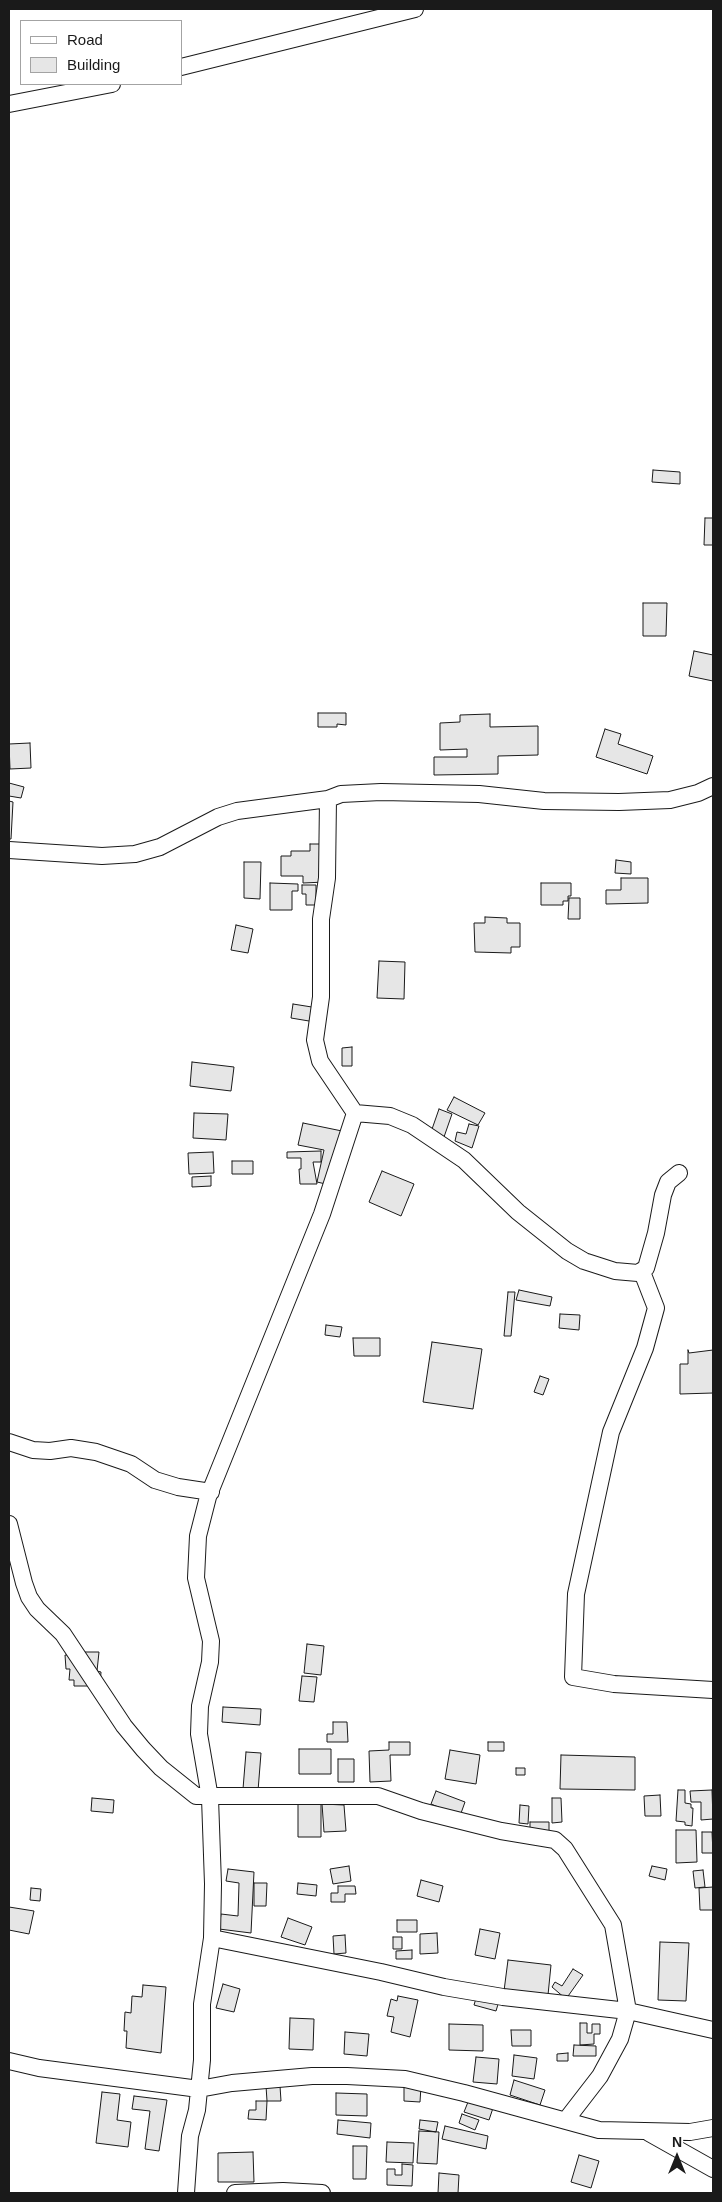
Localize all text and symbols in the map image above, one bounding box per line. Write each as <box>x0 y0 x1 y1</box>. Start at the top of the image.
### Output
legend <box>20 20 182 85</box>
text: Road <box>67 31 103 48</box>
text: Building <box>67 56 120 73</box>
north arrow <box>652 2132 702 2182</box>
text: N <box>672 2134 682 2150</box>

